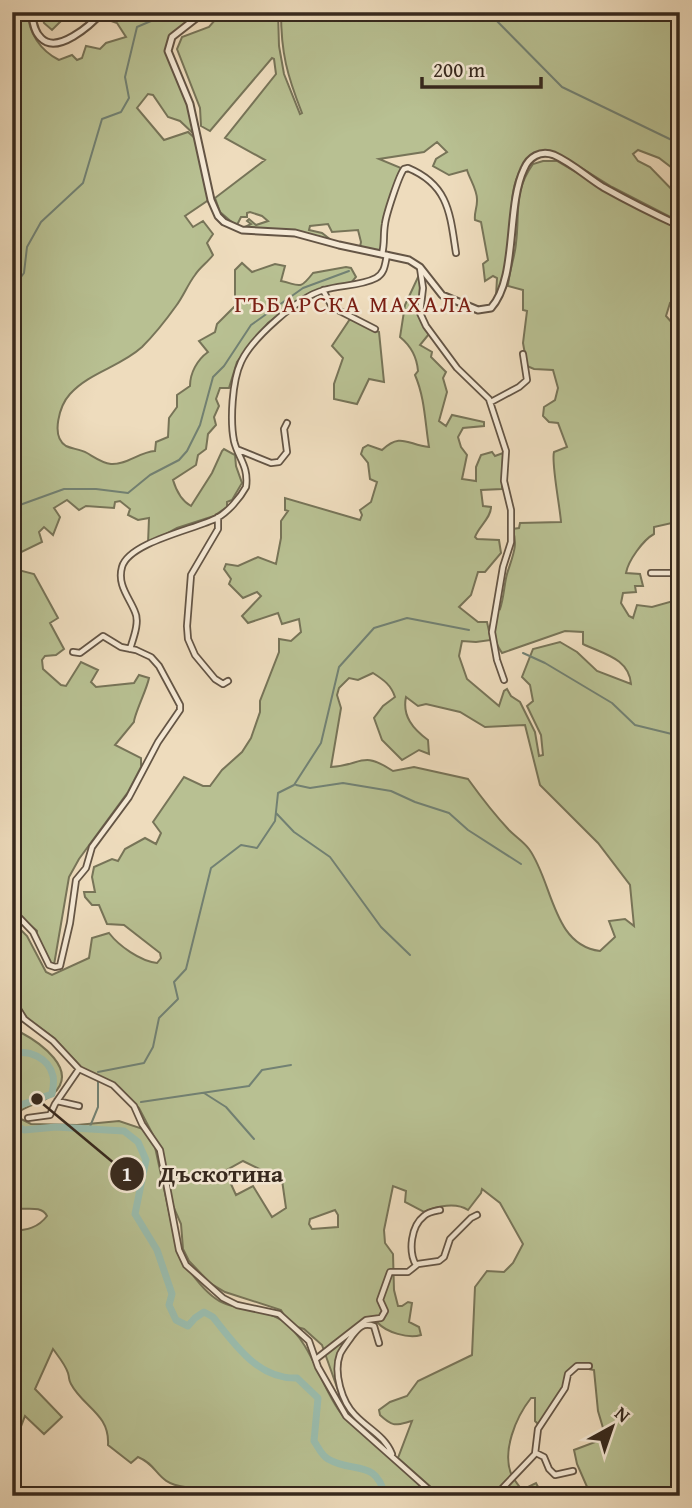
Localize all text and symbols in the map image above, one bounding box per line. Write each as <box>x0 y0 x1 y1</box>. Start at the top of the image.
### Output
scale bar <box>422 46 542 90</box>
text: 200 m <box>433 54 485 85</box>
district label: ГЪБАРСКА МАХАЛА <box>234 286 474 321</box>
callout: Дъскотина <box>110 1152 297 1197</box>
text: Дъскотина <box>158 1156 284 1191</box>
text: 1 <box>122 1158 132 1189</box>
north arrow <box>576 1392 646 1462</box>
text: N <box>609 1399 637 1429</box>

